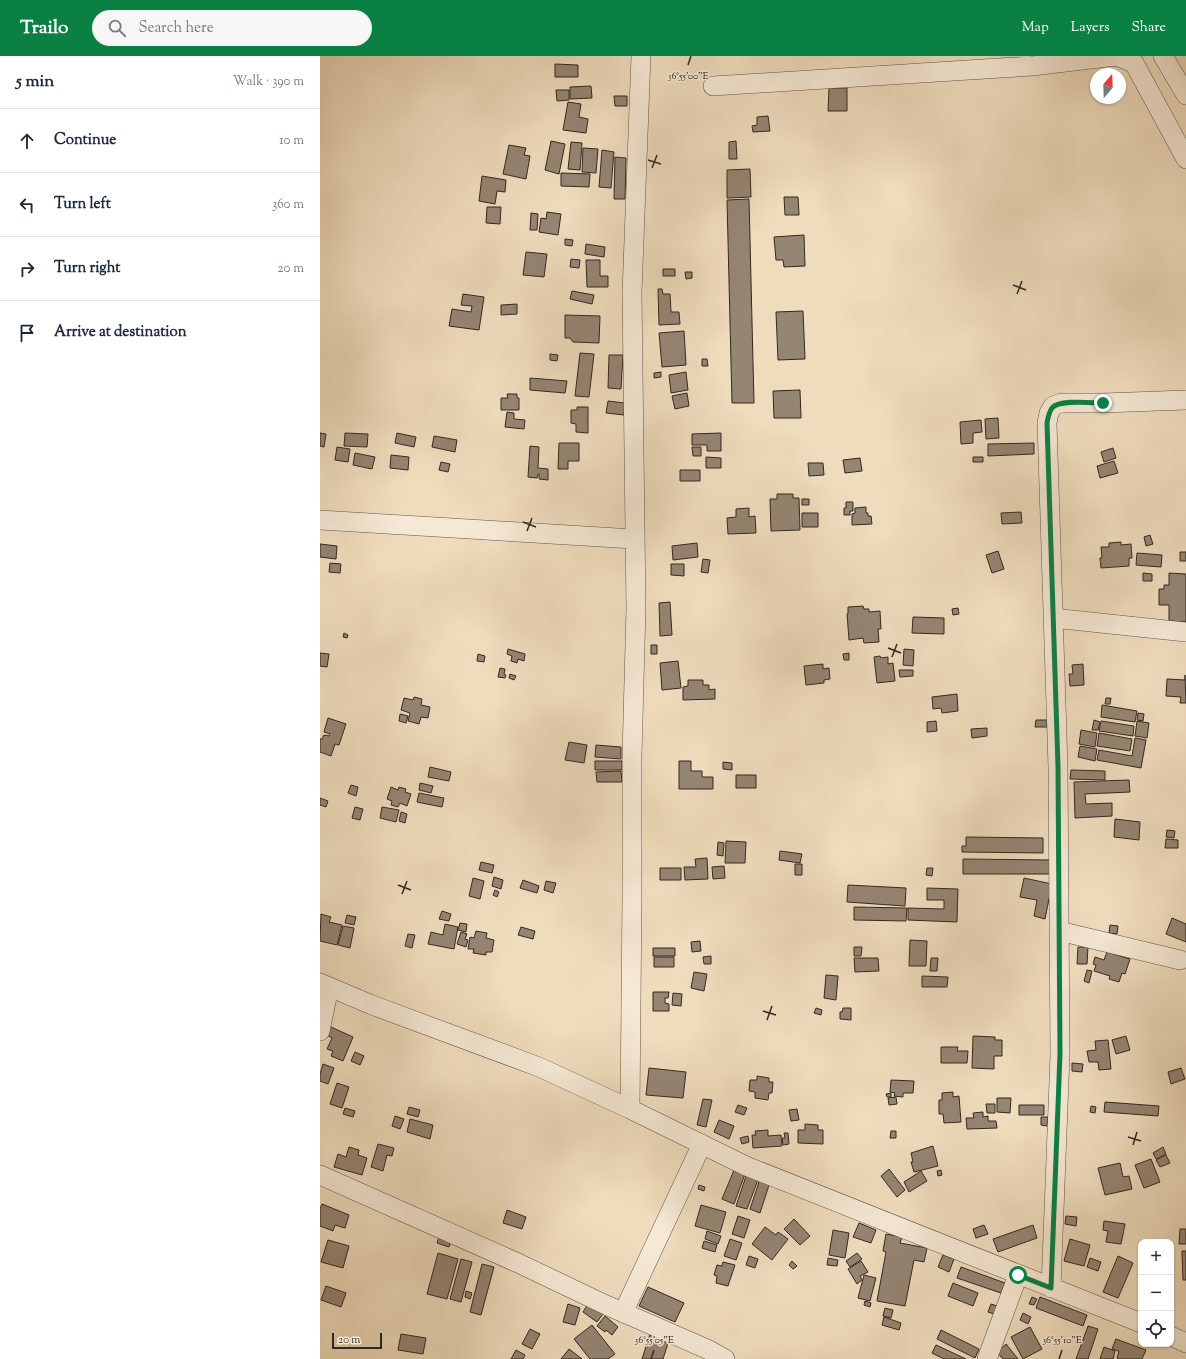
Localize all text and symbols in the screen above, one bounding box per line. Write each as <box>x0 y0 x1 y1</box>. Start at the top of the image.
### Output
search box <box>92 10 372 46</box>
text: Trailo <box>20 15 68 42</box>
icon: search <box>106 17 128 39</box>
text: Search here <box>138 18 214 39</box>
text: Map <box>1022 18 1049 38</box>
text: Layers <box>1071 18 1109 38</box>
text: Share <box>1131 18 1166 38</box>
north arrow <box>1090 68 1126 104</box>
text: 36°55'00"E <box>667 69 709 84</box>
text: 5 min <box>16 70 54 94</box>
text: Walk · 390 m <box>233 73 304 91</box>
icon: ahead <box>16 130 38 152</box>
text: Continue <box>54 130 116 151</box>
text: 10 m <box>279 132 304 150</box>
icon: left <box>16 194 38 216</box>
text: Turn left <box>54 194 111 215</box>
text: 360 m <box>272 196 304 214</box>
icon: right <box>16 258 38 280</box>
text: Turn right <box>54 258 120 279</box>
text: 20 m <box>278 260 304 278</box>
icon: arrive <box>16 322 38 344</box>
text: Arrive at destination <box>54 322 187 343</box>
route end <box>1094 394 1112 412</box>
map controls <box>1138 1239 1174 1347</box>
button: + <box>1138 1239 1174 1275</box>
route start <box>1009 1266 1027 1284</box>
button: − <box>1138 1275 1174 1311</box>
button: locate <box>1138 1311 1174 1347</box>
scale bar <box>332 1331 382 1350</box>
text: 20 m <box>338 1332 360 1348</box>
text: 36°55'05"E <box>634 1333 674 1348</box>
text: 36°55'10"E <box>1042 1333 1082 1348</box>

